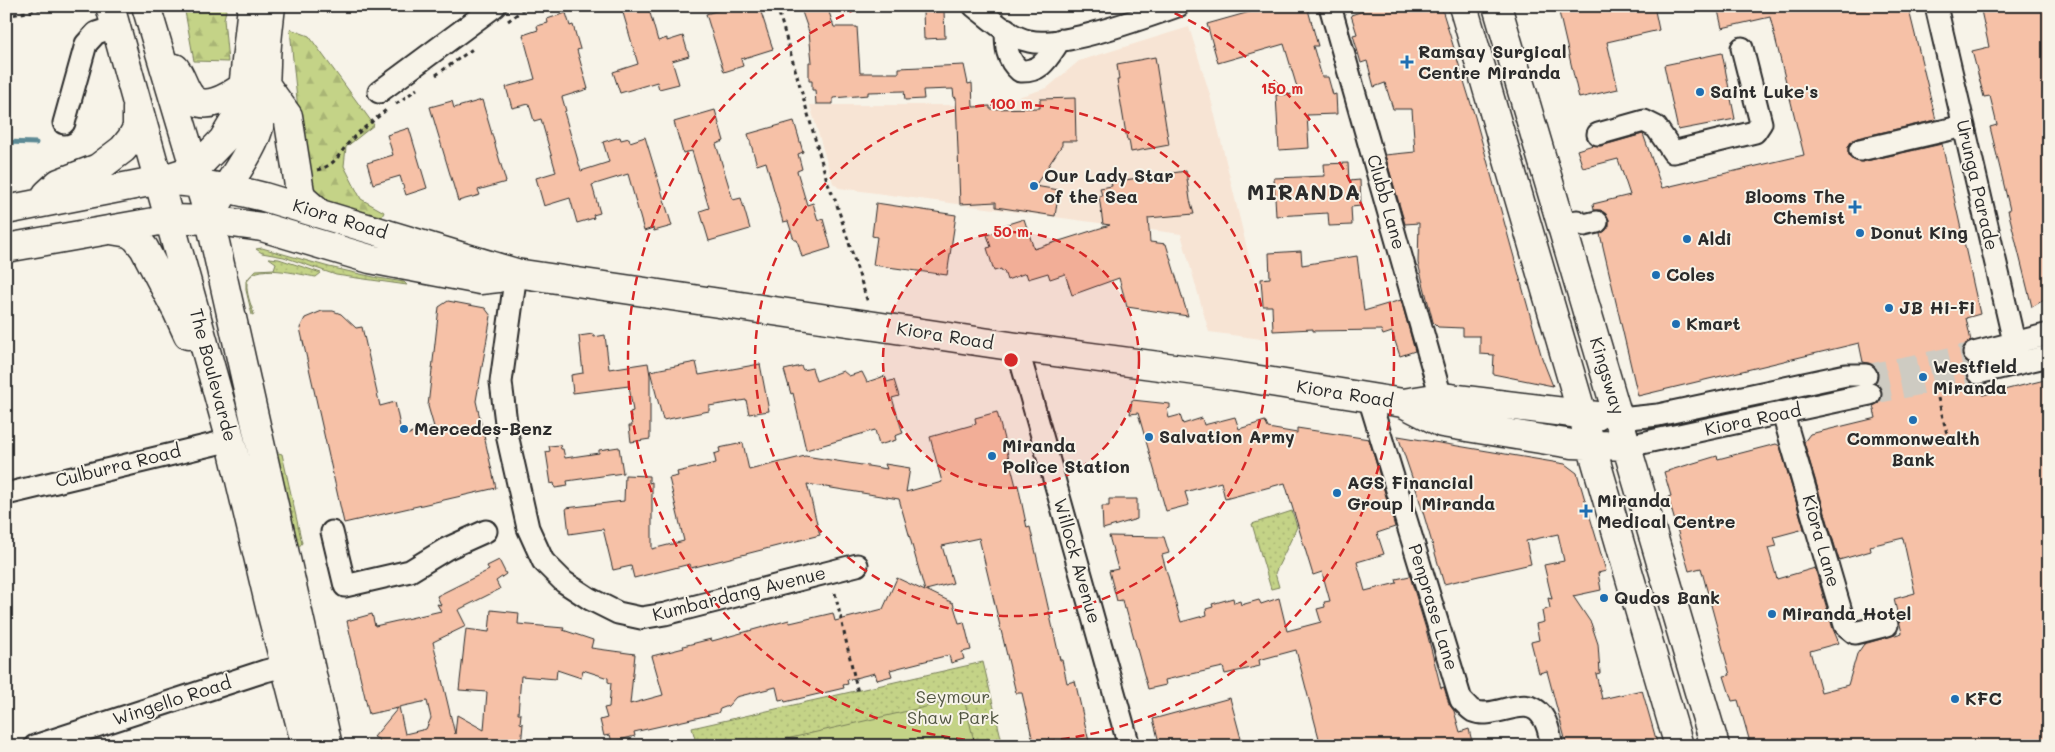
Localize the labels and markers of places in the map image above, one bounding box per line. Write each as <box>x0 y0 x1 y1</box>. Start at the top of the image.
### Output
place label: Ramsay Surgical Centre Miranda <box>1418 39 1567 84</box>
marker: Ramsay Surgical Centre Miranda <box>1400 55 1414 69</box>
place label: Saint Luke's <box>1710 79 1818 103</box>
marker: Saint Luke's <box>1694 86 1706 98</box>
place label: Our Lady Star of the Sea <box>1044 163 1174 208</box>
marker: Our Lady Star of the Sea <box>1028 180 1040 192</box>
place label: Blooms The Chemist <box>1744 184 1845 229</box>
marker: Blooms The Chemist <box>1849 201 1861 213</box>
place label: Donut King <box>1870 220 1968 244</box>
place label: Aldi <box>1697 226 1732 250</box>
marker: Donut King <box>1854 227 1866 239</box>
marker: Aldi <box>1681 233 1693 245</box>
place label: Coles <box>1666 262 1715 286</box>
marker: Coles <box>1650 269 1662 281</box>
place label: JB Hi-Fi <box>1899 295 1975 319</box>
marker: JB Hi-Fi <box>1883 302 1895 314</box>
place label: Kmart <box>1686 311 1741 335</box>
marker: Kmart <box>1670 318 1682 330</box>
centre of rings <box>1002 351 1020 369</box>
place label: Westfield Miranda <box>1933 354 2017 399</box>
marker: Westfield Miranda <box>1917 371 1929 383</box>
marker: Commonwealth Bank <box>1907 414 1919 426</box>
place label: Mercedes-Benz <box>414 416 552 440</box>
marker: Mercedes-Benz <box>398 423 410 435</box>
place label: Salvation Army <box>1159 424 1295 448</box>
place label: Commonwealth Bank <box>1846 426 1980 471</box>
marker: Salvation Army <box>1143 431 1155 443</box>
place label: Miranda Police Station <box>1002 433 1130 478</box>
marker: Miranda Police Station <box>986 450 998 462</box>
place label: AGS Financial Group | Miranda <box>1347 470 1495 515</box>
marker: AGS Financial Group | Miranda <box>1331 487 1343 499</box>
place label: Miranda Medical Centre <box>1597 488 1736 533</box>
marker: Miranda Medical Centre <box>1579 504 1593 518</box>
place label: Qudos Bank <box>1614 585 1720 609</box>
marker: Qudos Bank <box>1598 592 1610 604</box>
place label: Miranda Hotel <box>1782 601 1911 625</box>
marker: Miranda Hotel <box>1766 608 1778 620</box>
place label: KFC <box>1965 686 2002 710</box>
marker: KFC <box>1949 693 1961 705</box>

